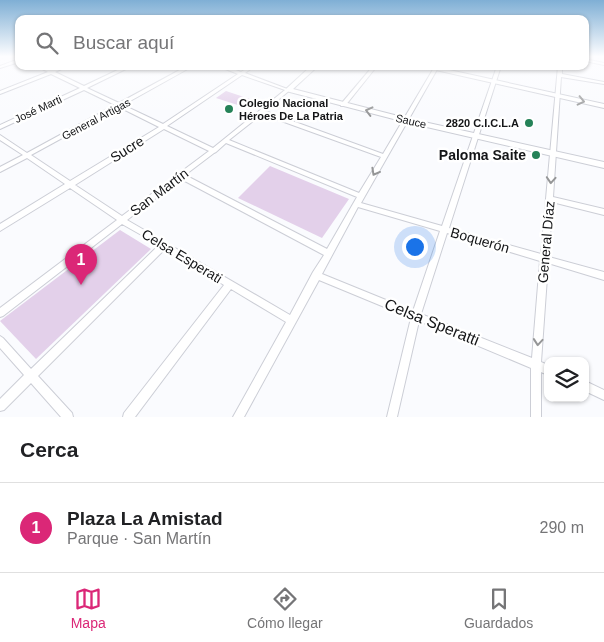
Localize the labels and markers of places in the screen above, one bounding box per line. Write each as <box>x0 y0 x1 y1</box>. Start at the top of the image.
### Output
place label: Colegio Nacional Héroes De La Patria <box>239 97 344 122</box>
marker: Colegio Nacional Héroes De La Patria <box>223 103 235 115</box>
place label: 2820 C.I.C.L.A <box>446 117 519 129</box>
marker: 2820 C.I.C.L.A <box>523 117 535 129</box>
place label: Paloma Saite <box>439 147 526 163</box>
marker: Paloma Saite <box>530 149 542 161</box>
pin: 1 <box>65 244 97 285</box>

